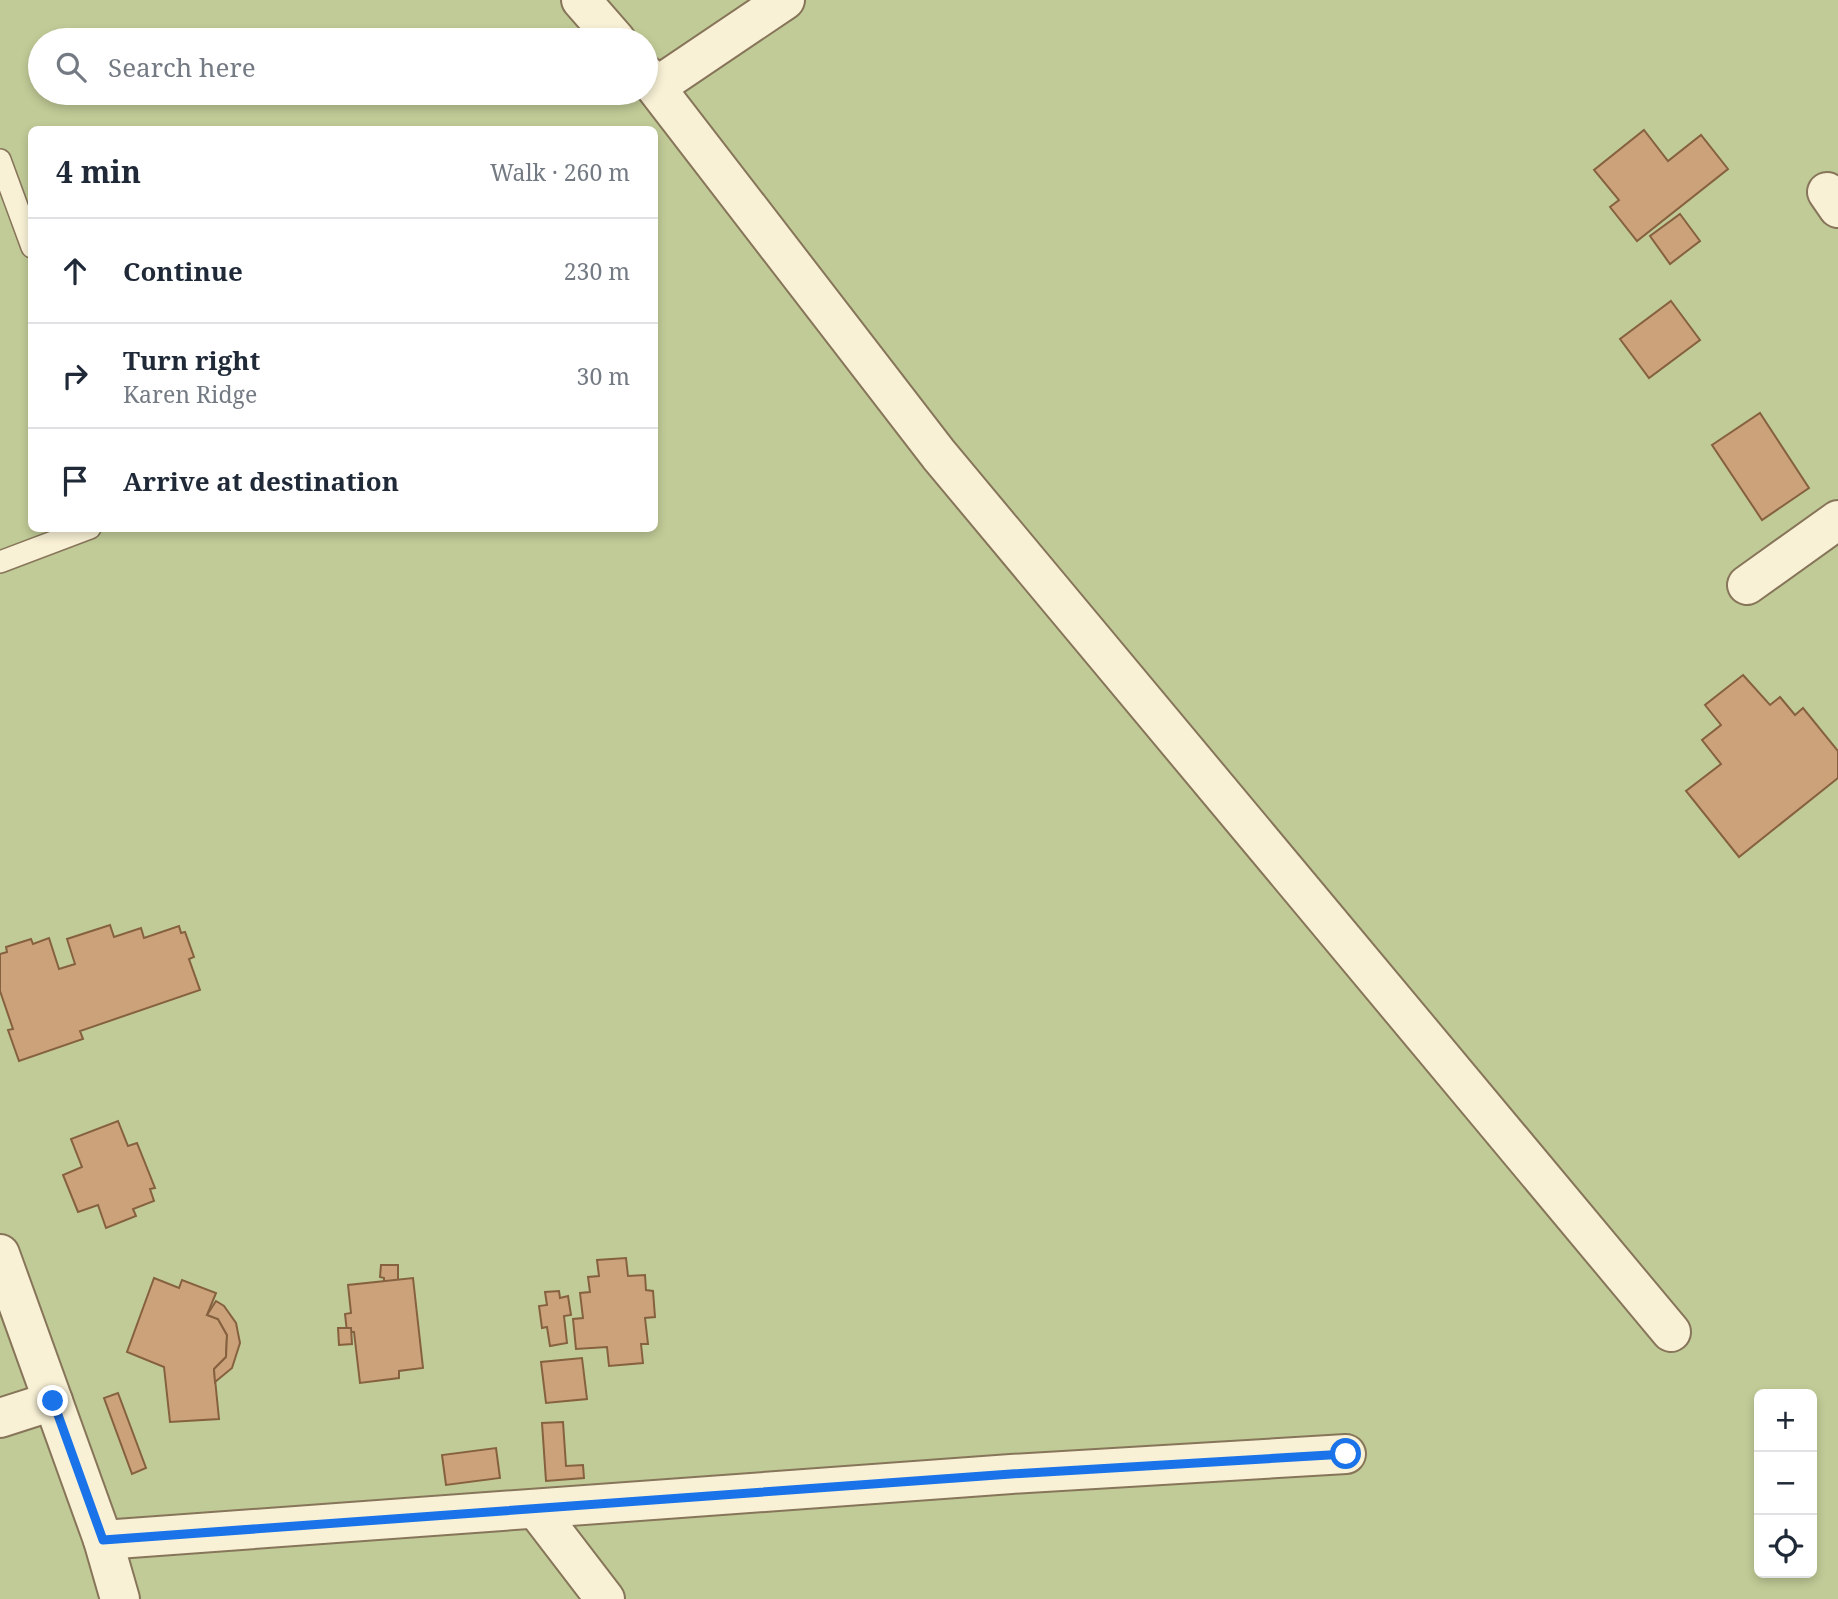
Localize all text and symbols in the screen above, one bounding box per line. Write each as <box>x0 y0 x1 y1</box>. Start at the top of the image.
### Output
search box <box>28 28 658 105</box>
icon: search <box>52 48 90 86</box>
text: Search here <box>108 49 256 85</box>
text: 4 min <box>56 151 141 192</box>
text: Walk · 260 m <box>490 156 630 188</box>
icon: ahead <box>56 252 94 290</box>
text: Continue <box>123 253 243 289</box>
text: 230 m <box>564 255 630 287</box>
text: Turn right <box>123 342 260 378</box>
icon: right <box>56 357 94 395</box>
text: 30 m <box>577 360 630 392</box>
text: Karen Ridge <box>123 378 257 410</box>
icon: arrive <box>56 462 94 500</box>
text: Arrive at destination <box>123 463 399 499</box>
route end <box>37 1385 68 1416</box>
map controls <box>1754 1389 1817 1578</box>
button: + <box>1754 1389 1817 1452</box>
route start <box>1330 1438 1361 1469</box>
button: − <box>1754 1452 1817 1515</box>
button: locate <box>1754 1515 1817 1578</box>

